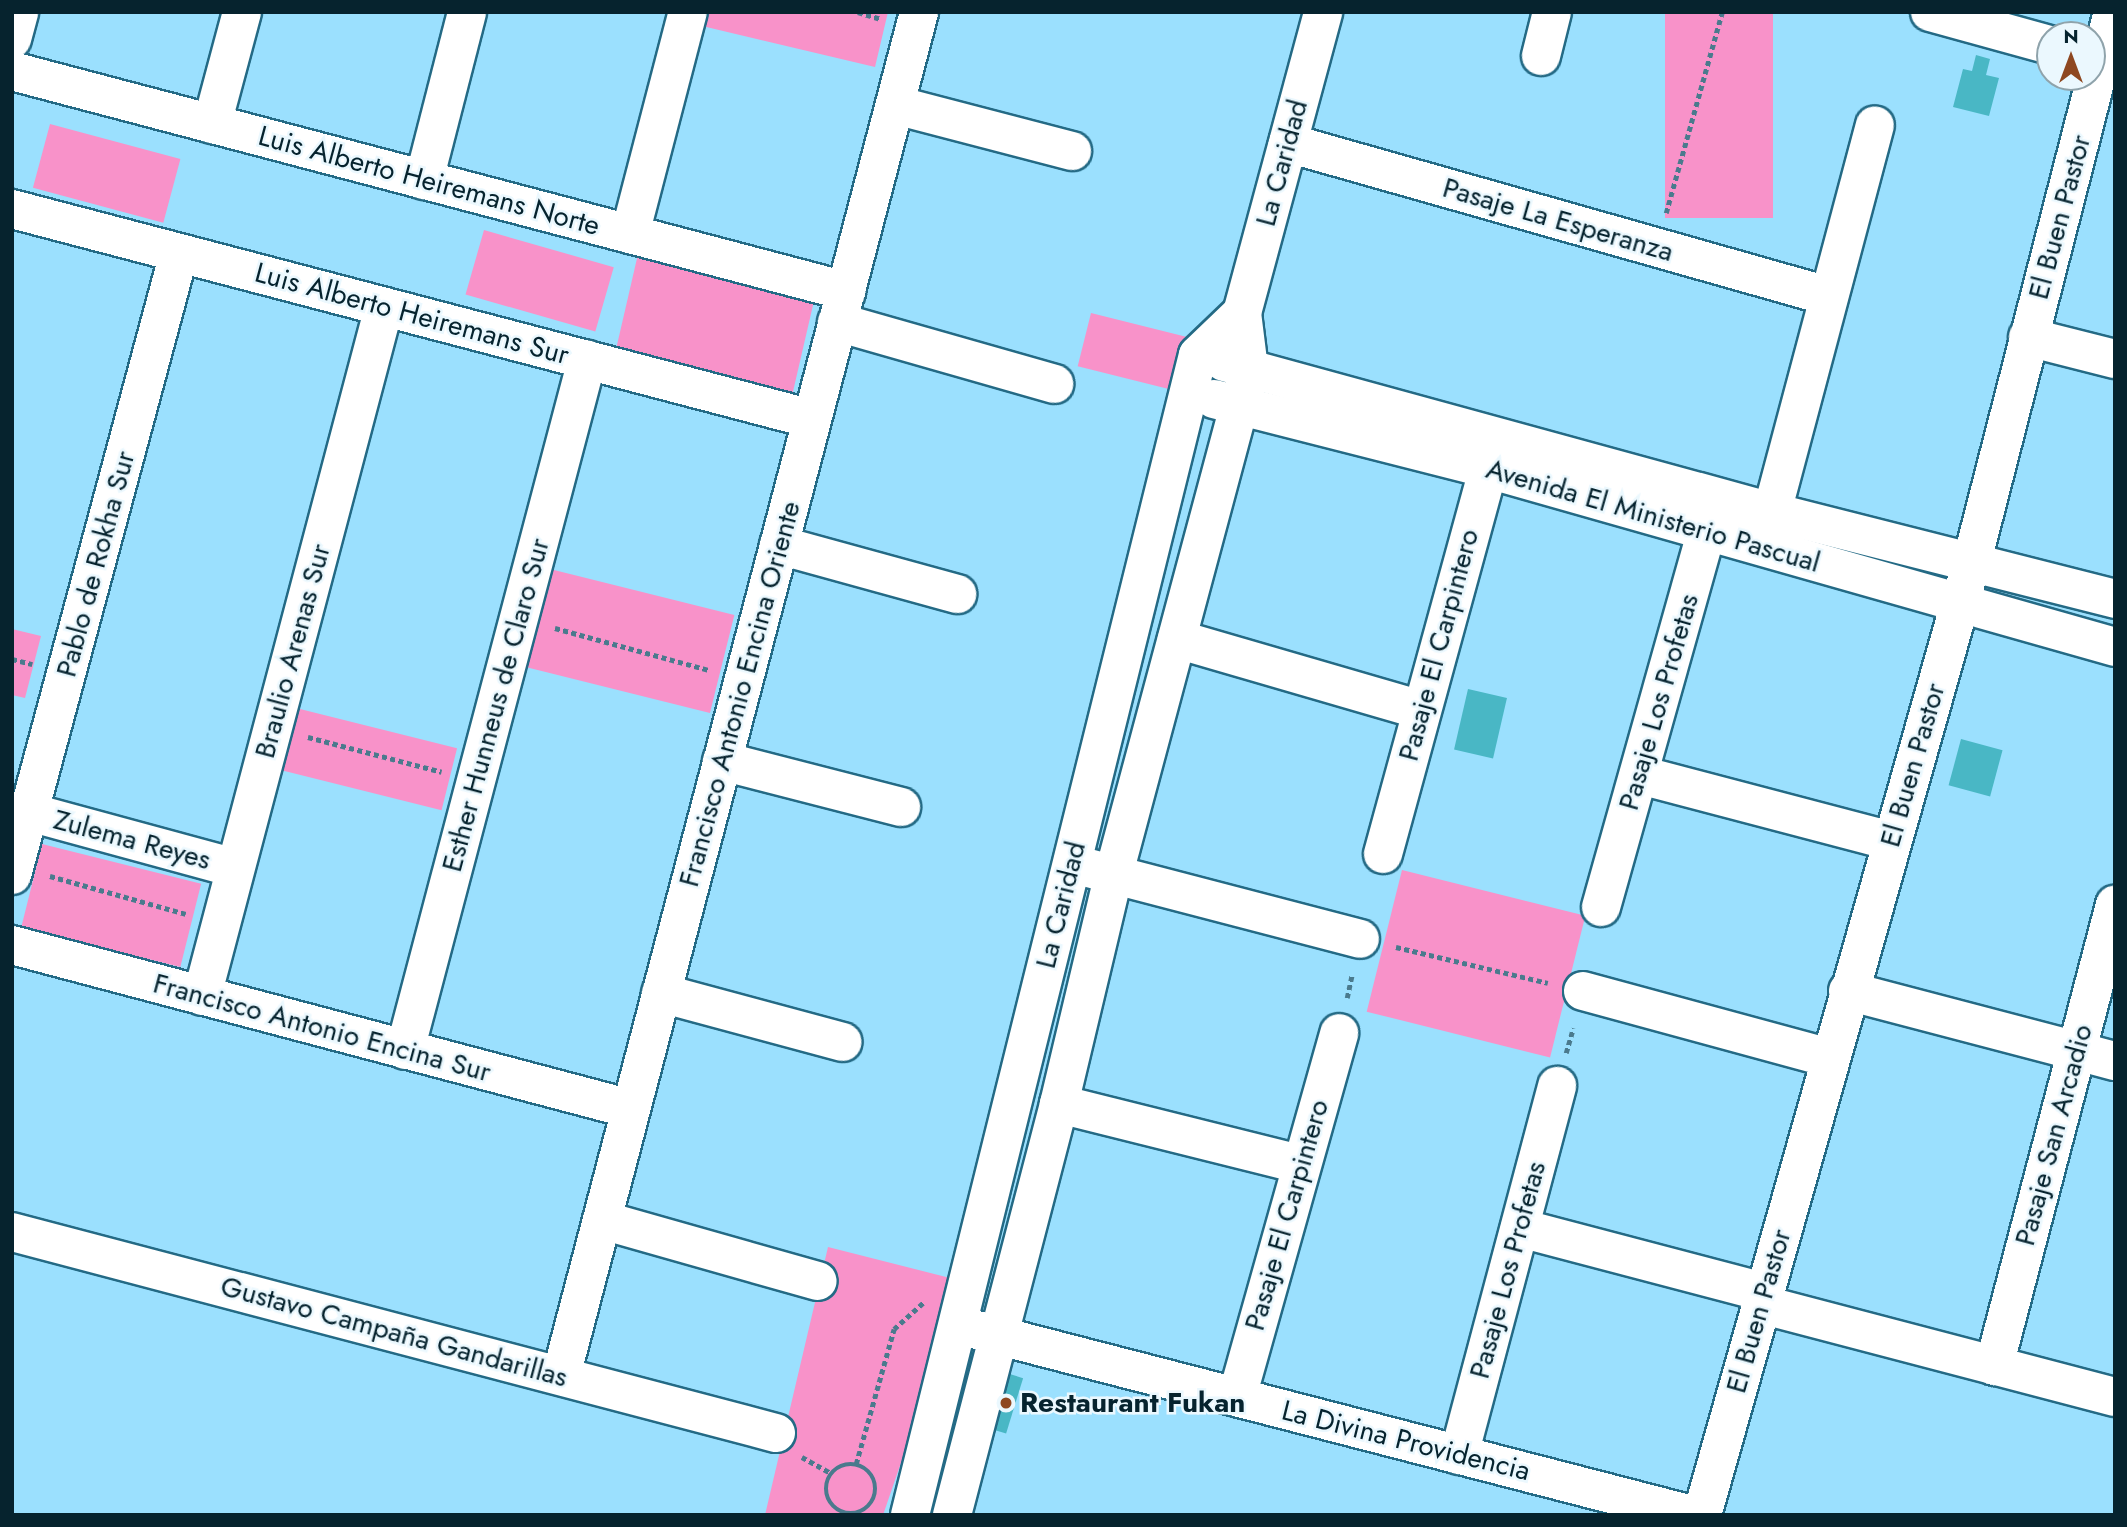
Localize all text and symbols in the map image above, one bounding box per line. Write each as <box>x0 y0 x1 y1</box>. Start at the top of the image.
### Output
north arrow <box>2036 21 2106 91</box>
text: N <box>2063 23 2079 50</box>
street label: La Caridad <box>1249 96 1315 230</box>
street label: Luis Alberto Heiremans Norte <box>255 119 603 243</box>
street label: El Buen Pastor <box>2022 131 2098 303</box>
street label: Pasaje La Esperanza <box>1439 171 1677 269</box>
street label: Luis Alberto Heiremans Sur <box>251 256 573 372</box>
street label: Pablo de Rokha Sur <box>50 447 142 681</box>
street label: Avenida El Ministerio Pascual <box>1482 452 1824 580</box>
street label: Francisco Antonio Encina Oriente <box>672 498 808 890</box>
street label: Pasaje El Carpintero <box>1392 525 1486 765</box>
street label: Esther Hunneus de Claro Sur <box>435 535 557 875</box>
street label: Braulio Arenas Sur <box>248 540 338 762</box>
street label: Pasaje Los Profetas <box>1612 590 1706 814</box>
street label: El Buen Pastor <box>1874 679 1952 851</box>
street label: Zulema Reyes <box>50 803 214 877</box>
street label: La Caridad <box>1029 838 1093 972</box>
street label: Francisco Antonio Encina Sur <box>150 967 494 1089</box>
street label: Pasaje San Arcadio <box>2008 1021 2100 1249</box>
street label: Pasaje El Carpintero <box>1238 1096 1336 1334</box>
street label: Pasaje Los Profetas <box>1463 1158 1553 1382</box>
street label: El Buen Pastor <box>1720 1225 1798 1397</box>
street label: Gustavo Campaña Gandarillas <box>217 1269 571 1395</box>
place label: Restaurant Fukan <box>1020 1386 1245 1420</box>
street label: La Divina Providencia <box>1278 1394 1534 1488</box>
marker: Restaurant Fukan <box>998 1395 1014 1411</box>

